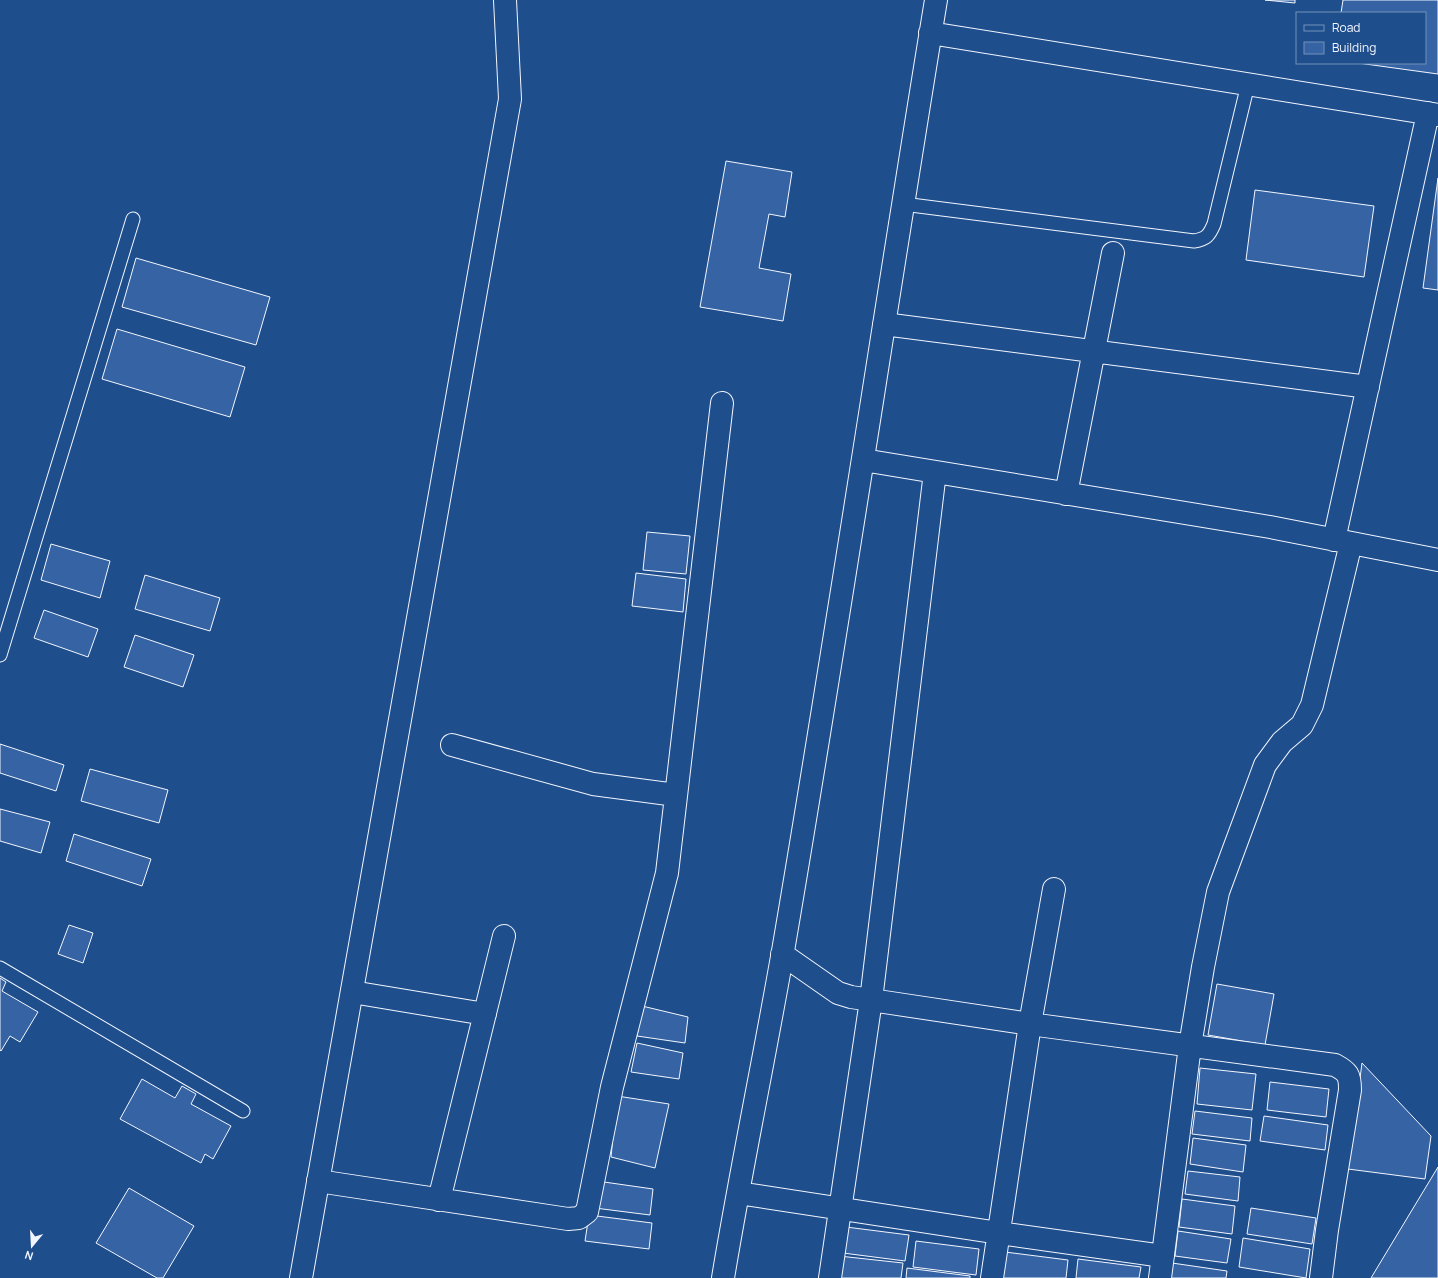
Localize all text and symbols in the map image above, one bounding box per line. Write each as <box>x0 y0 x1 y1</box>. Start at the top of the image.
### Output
legend <box>1296 12 1426 64</box>
text: Road <box>1332 19 1360 36</box>
text: Building <box>1332 39 1376 56</box>
north arrow <box>12 1226 52 1266</box>
text: N <box>23 1248 35 1264</box>

